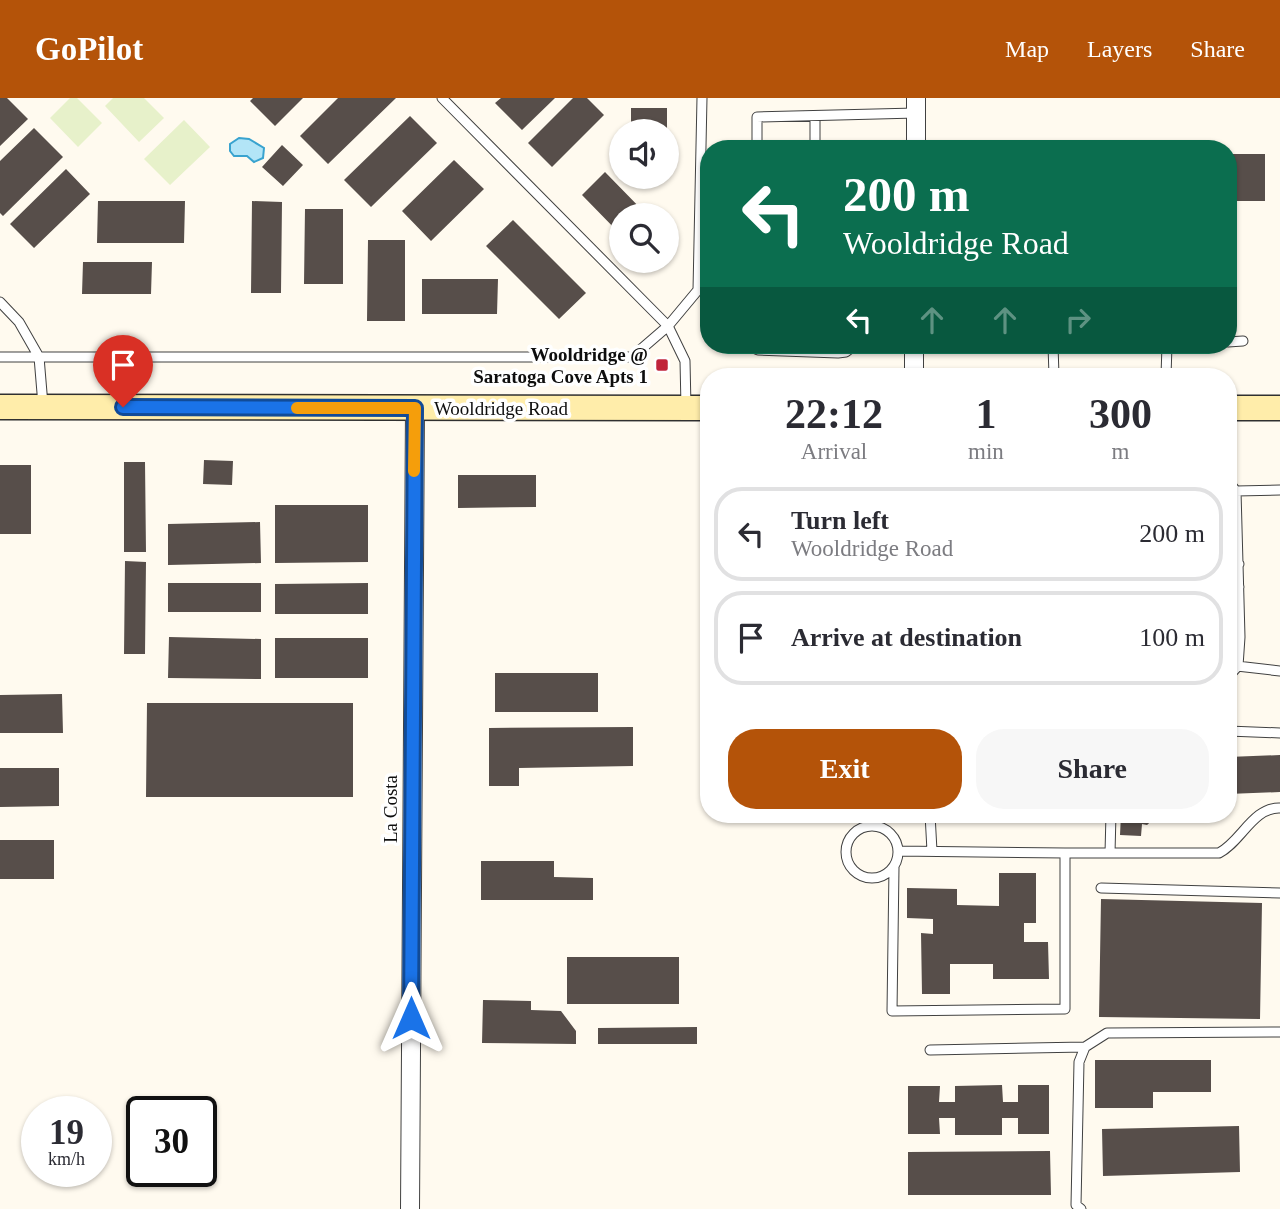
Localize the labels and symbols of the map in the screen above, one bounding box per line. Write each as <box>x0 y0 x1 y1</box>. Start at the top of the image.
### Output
pin <box>93 335 153 407</box>
place label: Wooldridge @ Saratoga Cove Apts 1 <box>473 344 648 387</box>
marker: Wooldridge @ Saratoga Cove Apts 1 <box>654 357 670 373</box>
street label: Wooldridge Road <box>434 398 569 419</box>
street label: La Costa <box>380 774 401 843</box>
position arrow <box>374 981 448 1055</box>
speed limit sign: 30 <box>126 1096 217 1187</box>

